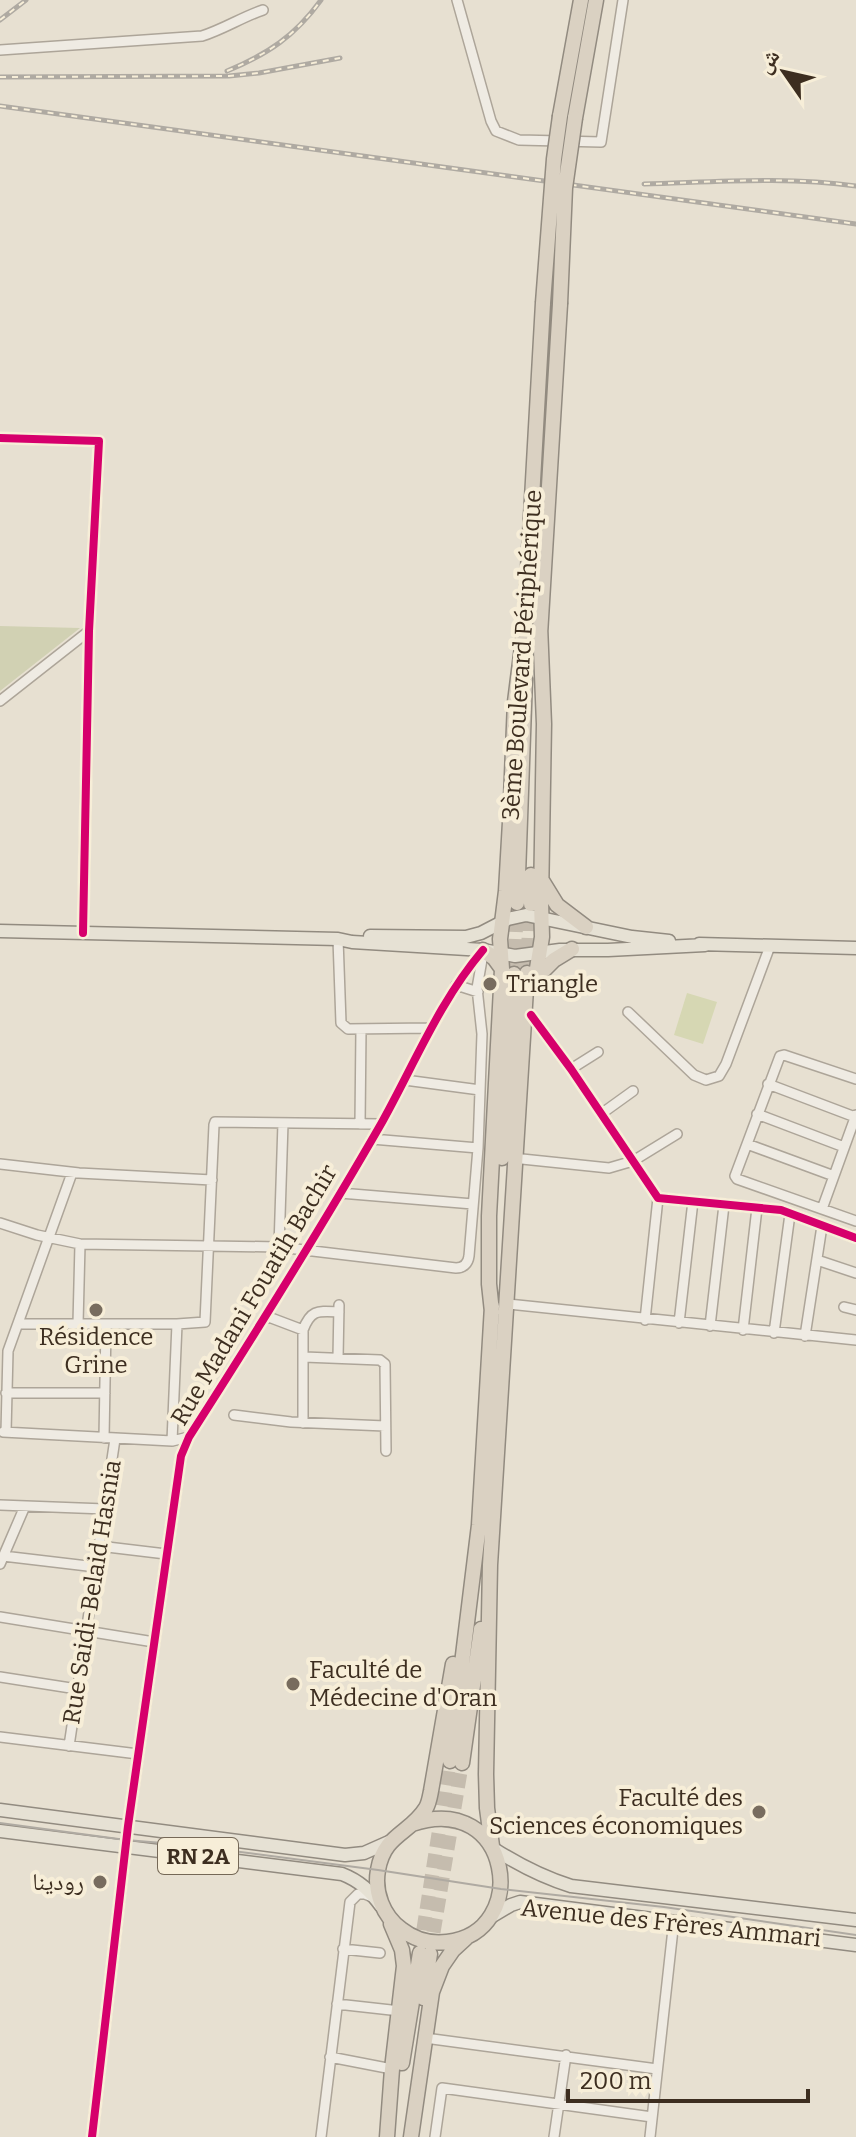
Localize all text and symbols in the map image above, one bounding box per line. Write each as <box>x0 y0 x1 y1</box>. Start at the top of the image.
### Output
north arrow <box>744 32 824 112</box>
text: ش <box>750 44 786 78</box>
street label: 3ème Boulevard Périphérique <box>496 489 548 821</box>
place label: Triangle <box>506 970 598 998</box>
marker: Triangle <box>481 975 499 993</box>
street label: Rue Madani Fouatih Bachir <box>165 1159 343 1430</box>
marker: Résidence Grine <box>87 1301 105 1319</box>
place label: Résidence Grine <box>39 1323 153 1379</box>
street label: Rue Saidi-Belaid Hasnia <box>57 1458 127 1726</box>
place label: Faculté de Médecine d'Oran <box>309 1656 497 1712</box>
marker: Faculté de Médecine d'Oran <box>284 1675 302 1693</box>
place label: Faculté des Sciences économiques <box>489 1784 743 1840</box>
marker: Faculté des Sciences économiques <box>750 1803 768 1821</box>
road number: RN 2A <box>158 1838 238 1874</box>
place label: رودينا <box>32 1868 84 1896</box>
marker: رودينا <box>91 1873 109 1891</box>
street label: Avenue des Frères Ammari <box>520 1893 822 1953</box>
scale bar <box>568 2053 808 2103</box>
text: 200 m <box>580 2067 652 2095</box>

